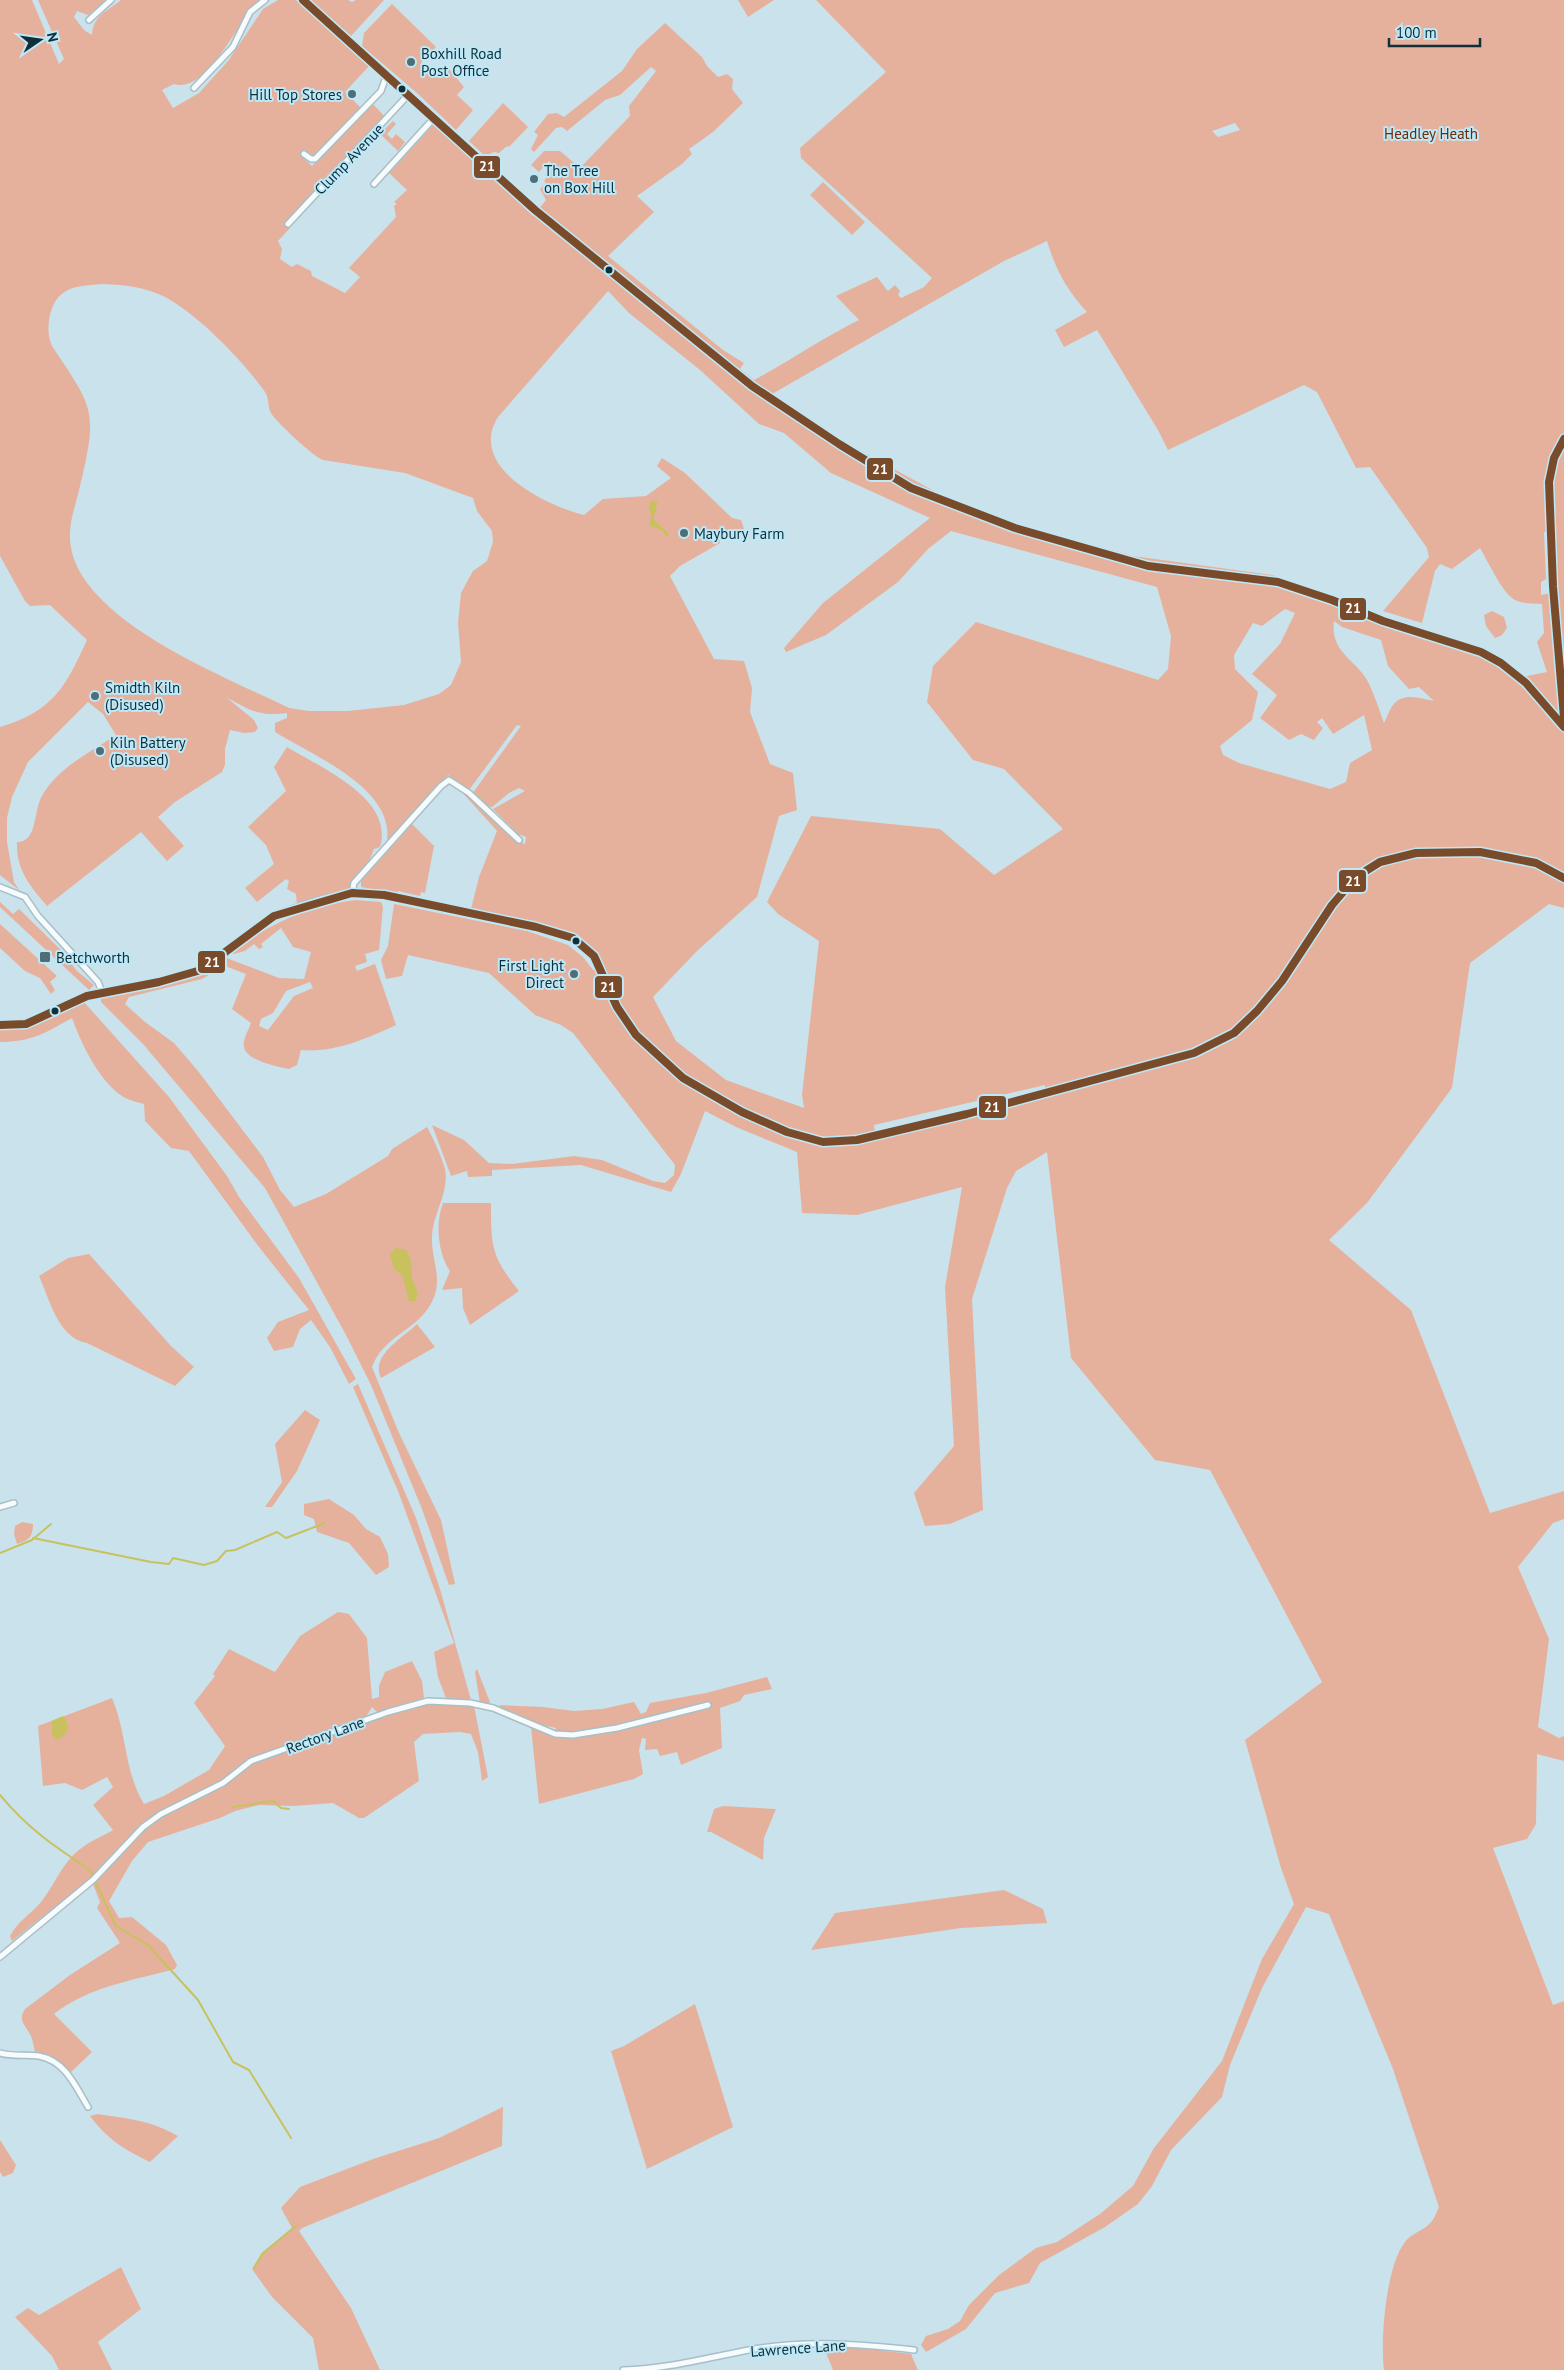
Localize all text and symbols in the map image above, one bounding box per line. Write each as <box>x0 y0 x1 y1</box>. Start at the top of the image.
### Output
north arrow <box>15 15 65 65</box>
scale bar <box>1389 15 1480 47</box>
text: 100 m <box>1396 23 1437 42</box>
text: N <box>43 31 62 44</box>
place label: Boxhill Road Post Office <box>421 44 502 80</box>
marker: Boxhill Road Post Office <box>405 56 417 68</box>
unlabelled marker <box>397 84 407 94</box>
place label: Hill Top Stores <box>249 85 342 104</box>
marker: Hill Top Stores <box>346 88 358 100</box>
street label: Clump Avenue <box>310 119 388 199</box>
park label: Headley Heath <box>1384 124 1478 143</box>
line badge: 21 <box>473 155 501 179</box>
text: 21 <box>479 157 495 175</box>
place label: The Tree on Box Hill <box>544 161 615 197</box>
marker: The Tree on Box Hill <box>528 173 540 185</box>
unlabelled marker <box>604 265 614 275</box>
line badge: 21 <box>866 457 894 481</box>
text: 21 <box>872 460 888 478</box>
place label: Maybury Farm <box>694 524 785 543</box>
marker: Maybury Farm <box>678 527 690 539</box>
line badge: 21 <box>1339 597 1367 621</box>
text: 21 <box>1345 599 1361 617</box>
place label: Smidth Kiln (Disused) <box>105 678 180 714</box>
marker: Smidth Kiln (Disused) <box>89 690 101 702</box>
place label: Kiln Battery (Disused) <box>110 733 186 769</box>
marker: Kiln Battery (Disused) <box>94 745 106 757</box>
line badge: 21 <box>1338 869 1367 893</box>
text: 21 <box>1345 872 1361 890</box>
unlabelled marker <box>571 936 581 946</box>
place label: Betchworth <box>56 948 130 967</box>
marker: Betchworth <box>38 950 52 964</box>
line badge: 21 <box>197 950 226 974</box>
text: 21 <box>204 953 220 971</box>
place label: First Light Direct <box>499 956 564 992</box>
marker: First Light Direct <box>568 968 580 980</box>
line badge: 21 <box>594 975 623 999</box>
text: 21 <box>600 978 616 996</box>
unlabelled marker <box>50 1006 60 1016</box>
line badge: 21 <box>978 1095 1007 1119</box>
text: 21 <box>984 1098 1000 1116</box>
street label: Rectory Lane <box>283 1712 367 1758</box>
street label: Lawrence Lane <box>750 2335 846 2361</box>

